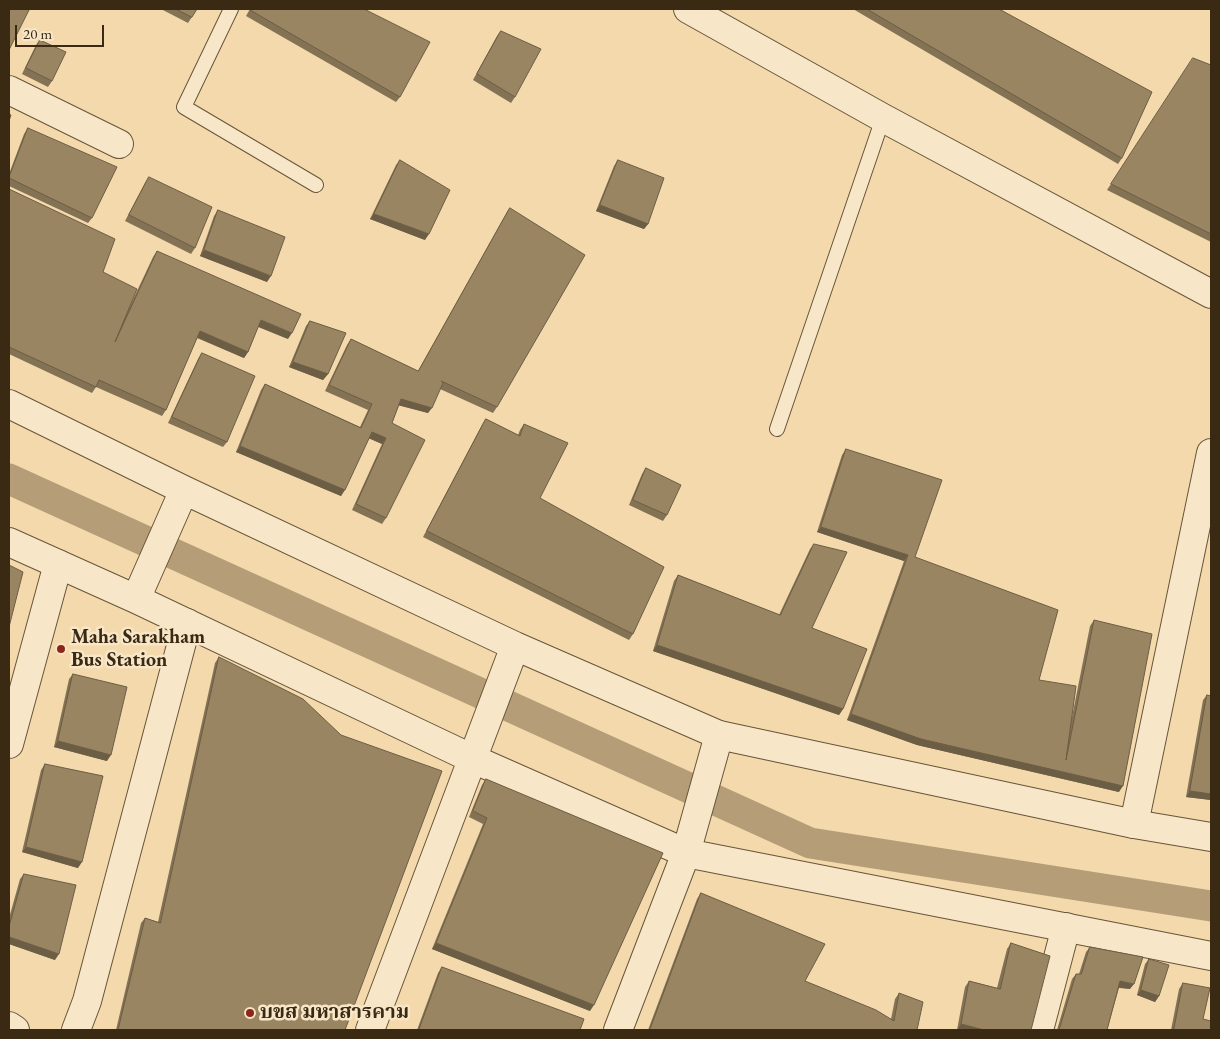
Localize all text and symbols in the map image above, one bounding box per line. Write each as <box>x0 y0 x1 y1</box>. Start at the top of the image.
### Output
scale bar <box>18 15 106 47</box>
text: 20 m <box>23 24 52 43</box>
place label: Maha Sarakham Bus Station <box>71 626 205 673</box>
marker: Maha Sarakham Bus Station <box>55 643 67 655</box>
place label: บขส มหาสารคาม <box>260 1001 409 1025</box>
marker: บขส มหาสารคาม <box>244 1007 256 1019</box>

